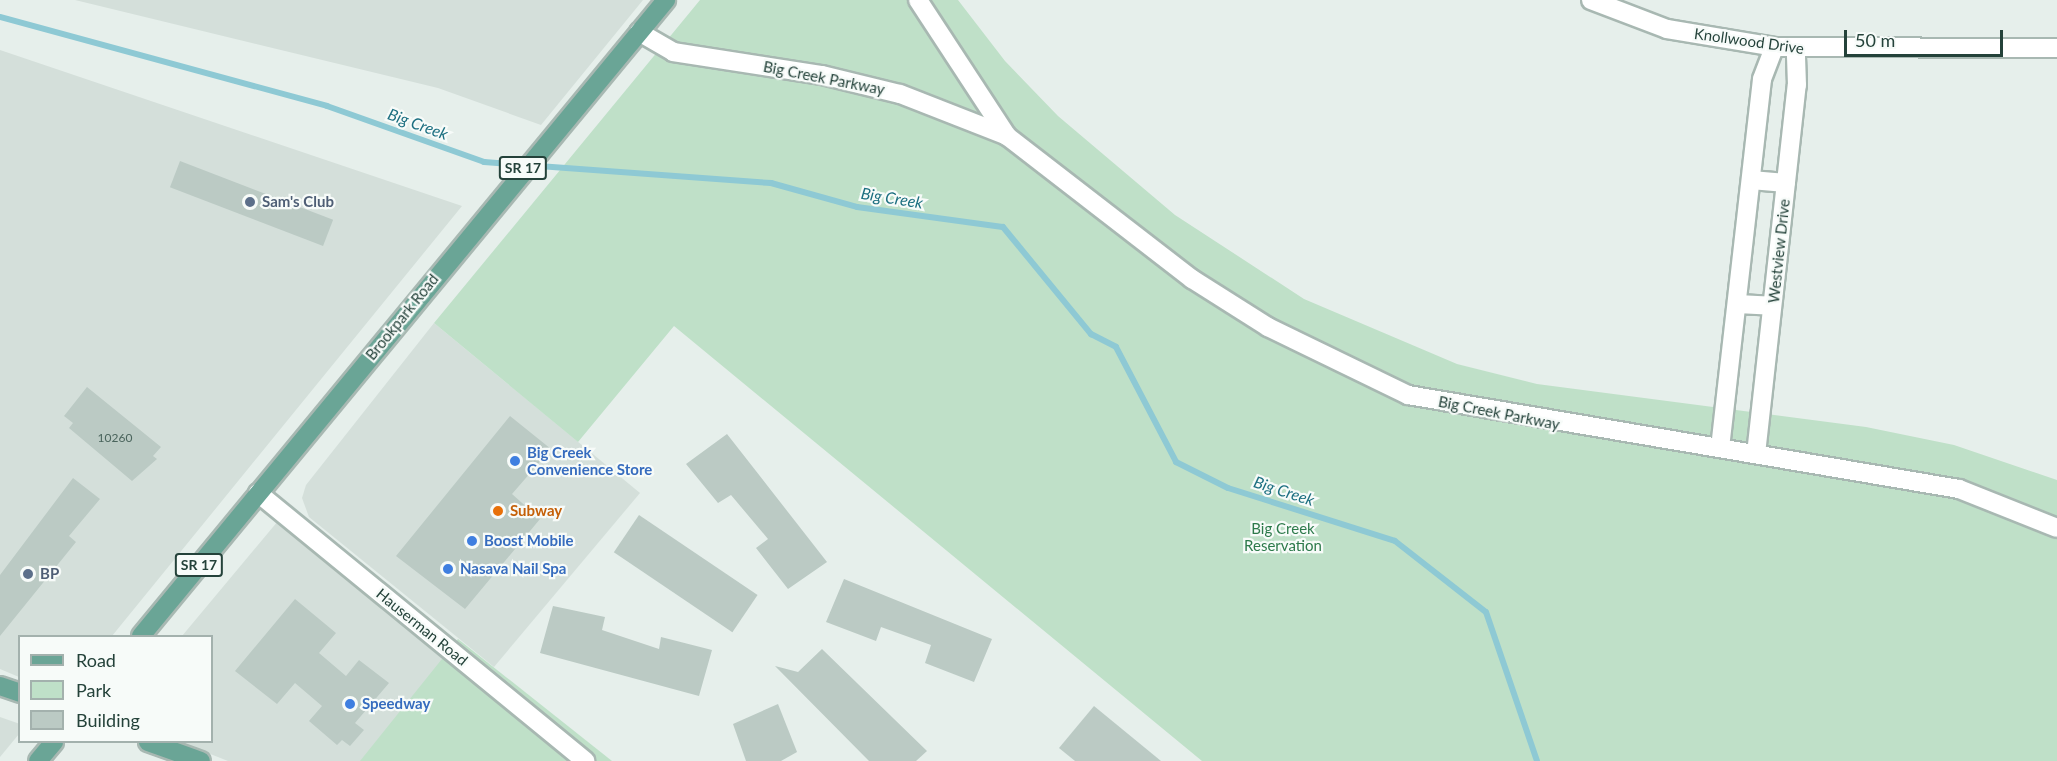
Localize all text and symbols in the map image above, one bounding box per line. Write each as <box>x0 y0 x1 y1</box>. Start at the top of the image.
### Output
scale bar <box>1847 18 2006 56</box>
street label: Knollwood Drive <box>1693 24 1805 58</box>
text: 50 m <box>1855 29 1895 51</box>
street label: Big Creek Parkway <box>762 57 886 99</box>
water label: Big Creek <box>385 104 451 144</box>
road number: SR 17 <box>498 157 548 179</box>
water label: Big Creek <box>860 184 924 212</box>
place label: Sam's Club <box>262 193 334 211</box>
marker: Sam's Club <box>243 195 257 209</box>
street label: Westview Drive <box>1765 198 1793 304</box>
street label: Brookpark Road <box>362 270 442 364</box>
street label: Big Creek Parkway <box>1437 392 1561 434</box>
house number: 10260 <box>98 431 132 445</box>
place label: Big Creek Convenience Store <box>527 443 652 478</box>
marker: Big Creek Convenience Store <box>508 454 522 468</box>
water label: Big Creek <box>1251 472 1317 510</box>
place label: Subway <box>510 502 562 520</box>
marker: Subway <box>491 504 505 518</box>
park label: Big Creek Reservation <box>1244 519 1322 554</box>
place label: Boost Mobile <box>484 532 573 550</box>
marker: Boost Mobile <box>465 534 479 548</box>
road number: SR 17 <box>174 554 224 576</box>
place label: Nasava Nail Spa <box>460 560 566 578</box>
marker: Nasava Nail Spa <box>441 562 455 576</box>
place label: BP <box>40 565 59 583</box>
marker: BP <box>21 567 35 581</box>
street label: Hauserman Road <box>373 585 471 669</box>
legend <box>18 635 213 743</box>
text: Road <box>76 649 116 671</box>
text: Park <box>76 679 111 701</box>
place label: Speedway <box>362 695 430 713</box>
marker: Speedway <box>343 697 357 711</box>
text: Building <box>76 709 140 731</box>

